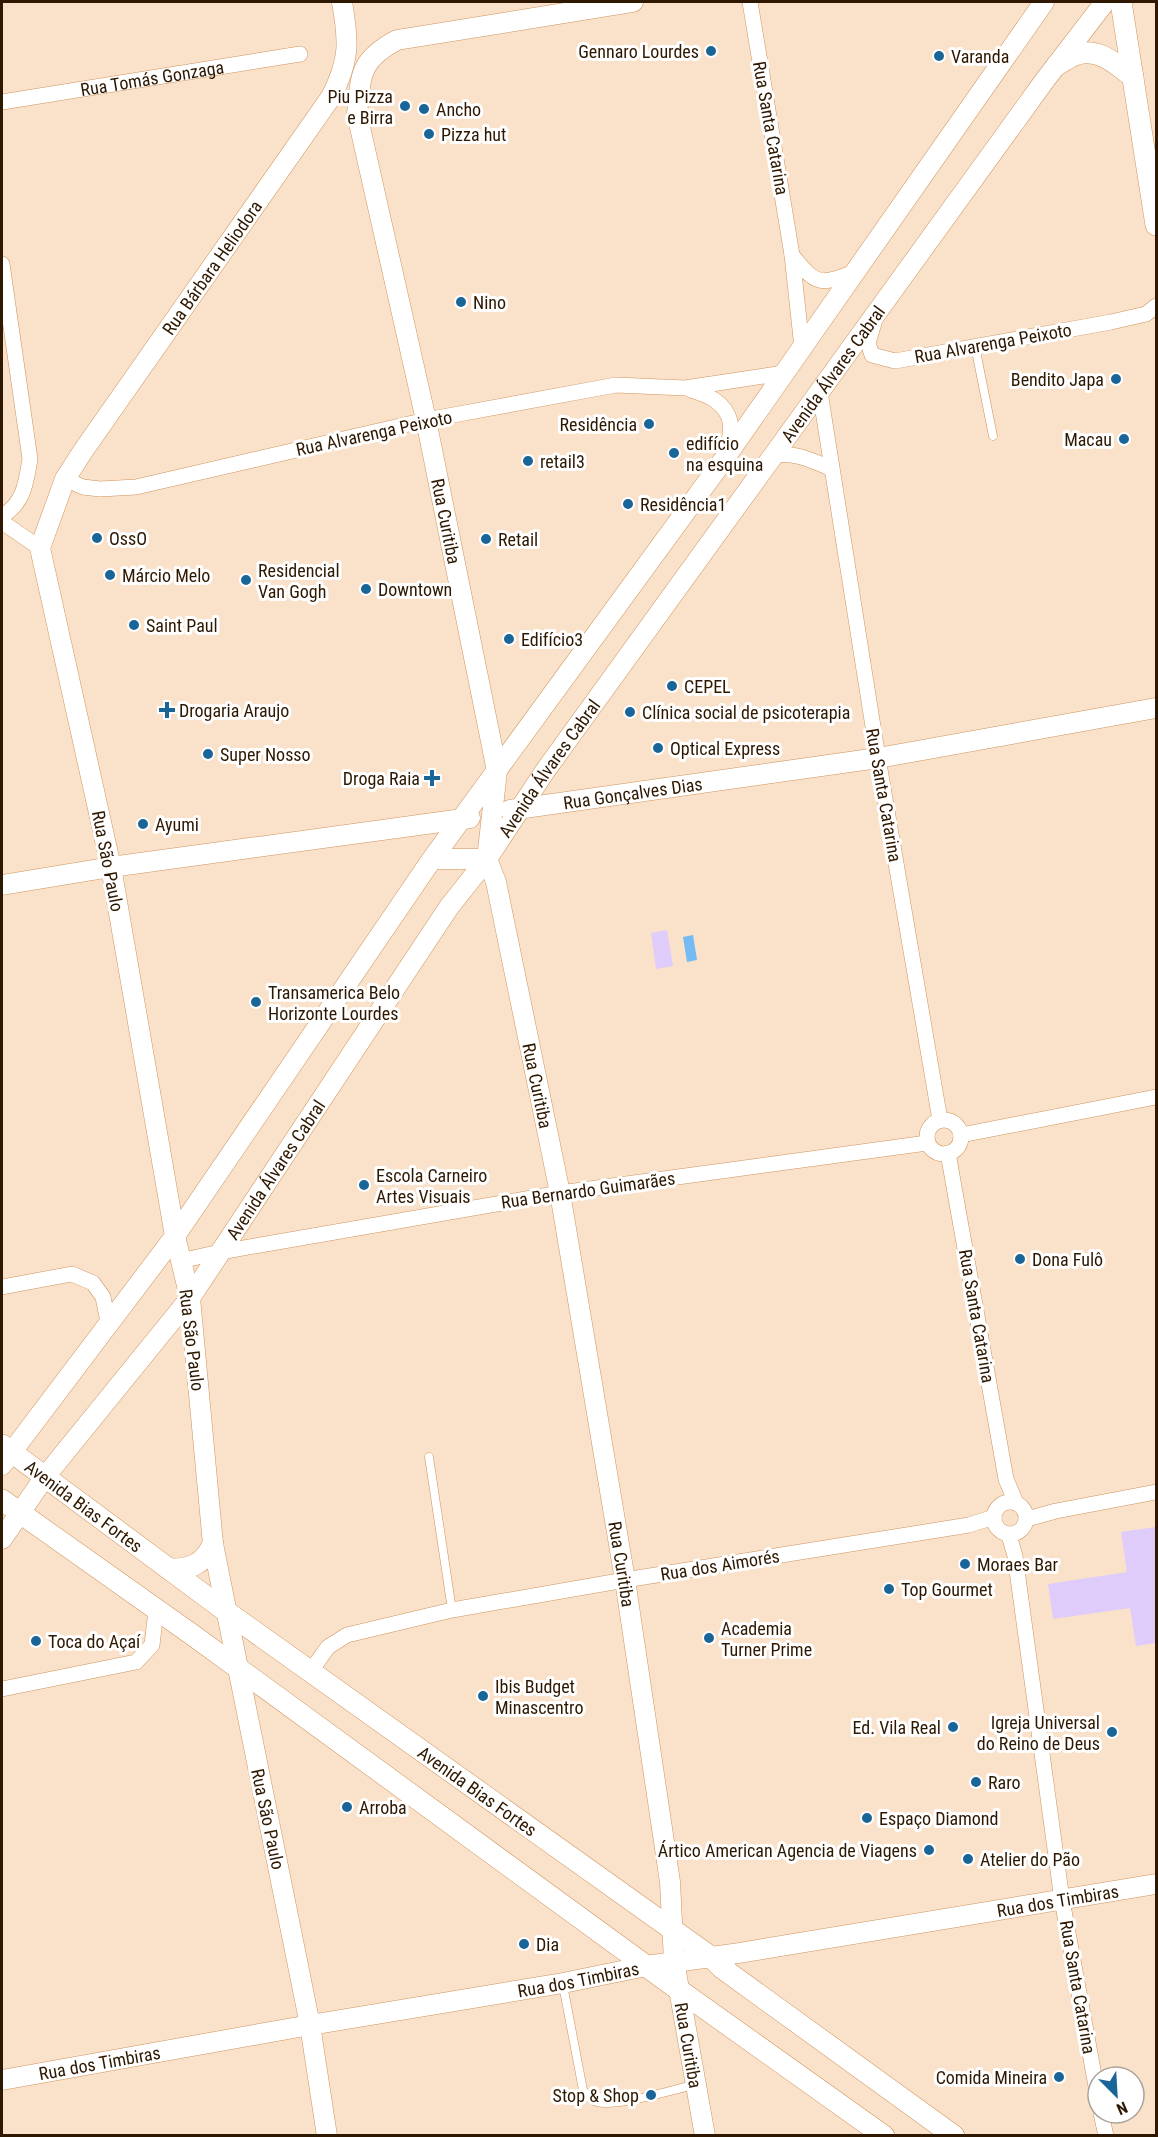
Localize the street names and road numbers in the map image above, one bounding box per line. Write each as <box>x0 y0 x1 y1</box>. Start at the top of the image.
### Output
street label: Rua Tomás Gonzaga <box>79 56 225 100</box>
street label: Rua Santa Catarina <box>749 59 793 197</box>
street label: Rua Bárbara Heliodora <box>157 196 266 339</box>
street label: Avenida Álvares Cabral <box>776 301 889 446</box>
street label: Rua Alvarenga Peixoto <box>913 319 1073 367</box>
street label: Rua Alvarenga Peixoto <box>294 406 454 460</box>
street label: Rua Curitiba <box>428 477 465 566</box>
street label: Avenida Álvares Cabral <box>494 695 604 841</box>
street label: Rua Santa Catarina <box>862 726 906 864</box>
street label: Rua Gonçalves Dias <box>562 772 704 813</box>
street label: Rua São Paulo <box>88 809 128 913</box>
street label: Rua Curitiba <box>519 1041 557 1130</box>
street label: Avenida Álvares Cabral <box>221 1096 329 1243</box>
street label: Rua Bernardo Guimarães <box>500 1167 676 1213</box>
street label: Rua Santa Catarina <box>955 1247 999 1385</box>
street label: Rua São Paulo <box>175 1288 209 1392</box>
street label: Avenida Bias Fortes <box>21 1455 147 1556</box>
street label: Rua Curitiba <box>605 1520 639 1608</box>
street label: Rua dos Aimorés <box>659 1545 781 1585</box>
street label: Avenida Bias Fortes <box>414 1741 541 1840</box>
street label: Rua São Paulo <box>247 1767 289 1871</box>
street label: Rua dos Timbiras <box>995 1880 1120 1921</box>
street label: Rua Santa Catarina <box>1056 1918 1100 2056</box>
street label: Rua dos Timbiras <box>516 1957 641 2001</box>
street label: Rua Curitiba <box>671 2001 707 2090</box>
street label: Rua dos Timbiras <box>37 2041 162 2084</box>

